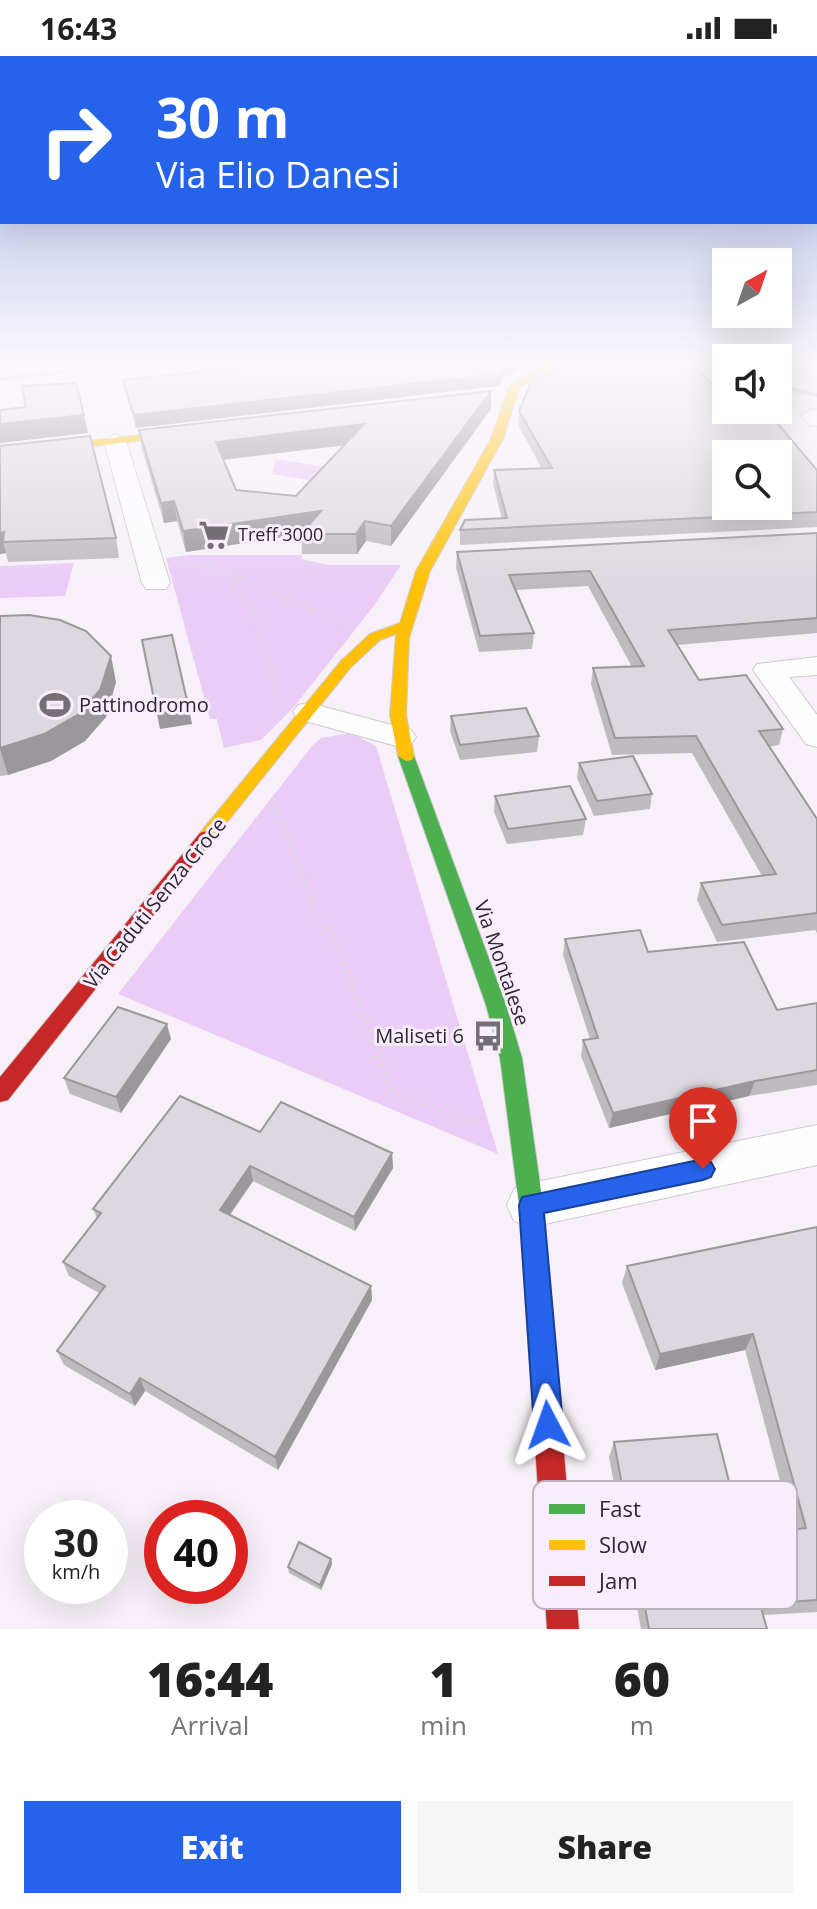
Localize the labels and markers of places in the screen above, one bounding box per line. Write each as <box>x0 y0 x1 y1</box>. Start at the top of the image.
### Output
supermarket icon: Treff 3000 <box>197 518 231 552</box>
place label: Treff 3000 <box>238 522 323 546</box>
sports icon: Pattinodromo <box>38 688 72 722</box>
place label: Pattinodromo <box>79 691 209 718</box>
bus stop icon: Maliseti 6 <box>471 1019 505 1053</box>
place label: Maliseti 6 <box>375 1022 464 1049</box>
pin <box>669 1087 737 1169</box>

